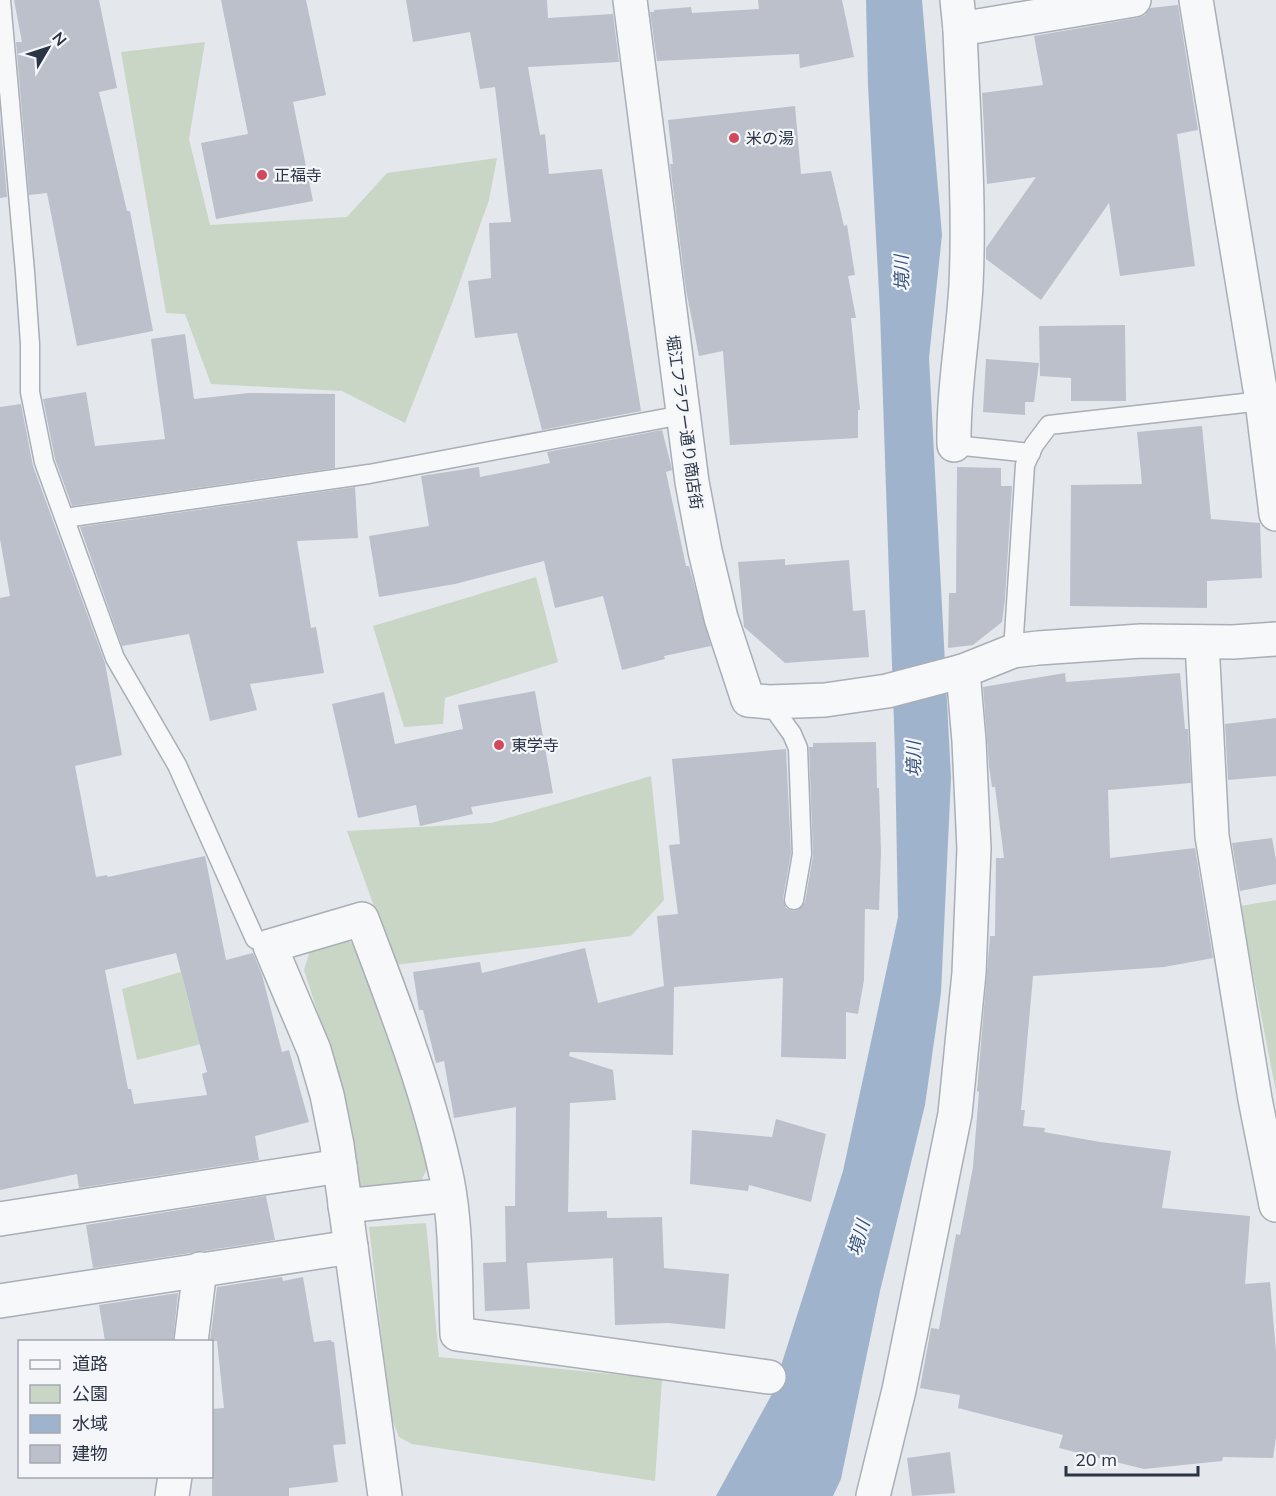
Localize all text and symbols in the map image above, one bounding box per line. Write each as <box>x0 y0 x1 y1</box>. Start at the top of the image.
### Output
north arrow <box>18 18 78 78</box>
text: N <box>48 28 71 50</box>
place label: 米の湯 <box>746 128 794 148</box>
marker: 米の湯 <box>727 131 741 145</box>
place label: 正福寺 <box>274 165 322 185</box>
marker: 正福寺 <box>255 168 269 182</box>
water label: 境川 <box>890 253 913 291</box>
street label: 堀江フラワー通り商店街 <box>663 333 707 511</box>
place label: 東学寺 <box>511 735 559 755</box>
marker: 東学寺 <box>492 738 506 752</box>
water label: 境川 <box>902 739 925 777</box>
water label: 境川 <box>843 1215 875 1258</box>
legend <box>18 1340 213 1478</box>
text: 道路 <box>72 1352 108 1375</box>
text: 公園 <box>72 1382 108 1405</box>
text: 水域 <box>72 1412 108 1435</box>
scale bar <box>1066 1439 1198 1477</box>
text: 建物 <box>72 1442 108 1465</box>
text: 20 m <box>1075 1448 1117 1471</box>

